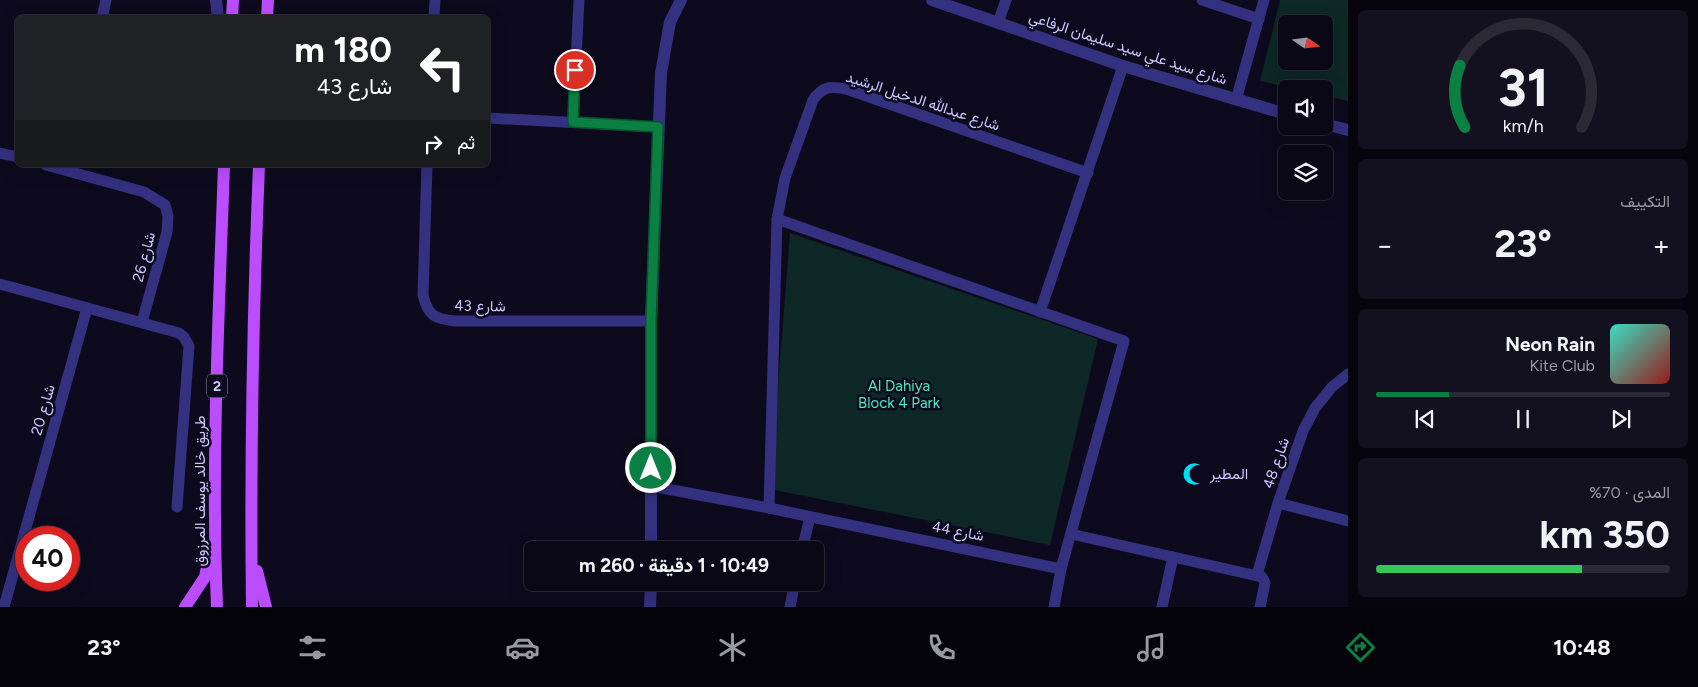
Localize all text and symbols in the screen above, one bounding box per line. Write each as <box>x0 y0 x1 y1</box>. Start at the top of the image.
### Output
street label: شارع سيد علي سيد سليمان الرفاعي <box>1025 7 1229 92</box>
north arrow <box>1278 15 1332 70</box>
map controls <box>1278 15 1333 200</box>
text: 180 m <box>294 29 392 71</box>
icon: left <box>410 35 475 100</box>
pin <box>554 49 596 91</box>
icon: arrive <box>561 56 589 84</box>
text: 31 <box>1498 57 1548 119</box>
street label: شارع عبدالله الدخيل الرشيد <box>843 68 1002 136</box>
text: شارع 43 <box>317 73 392 100</box>
button: sound <box>1278 80 1333 135</box>
text: km/h <box>1503 115 1543 136</box>
icon: right <box>419 130 447 158</box>
text: ثم <box>457 131 475 154</box>
button: layers <box>1278 145 1333 200</box>
text: التكييف <box>1620 192 1670 211</box>
text: 23° <box>1494 221 1552 267</box>
text: − <box>1376 228 1393 262</box>
text: + <box>1653 228 1670 262</box>
street label: شارع 26 <box>129 230 161 284</box>
street label: شارع 43 <box>454 297 506 317</box>
text: Neon Rain <box>1505 333 1595 356</box>
text: Kite Club <box>1529 356 1595 375</box>
road number: 2 <box>207 374 227 398</box>
park label: Al Dahiya Block 4 Park <box>858 377 941 412</box>
street label: شارع 20 <box>27 382 61 438</box>
icon: previous <box>1411 405 1439 433</box>
icon: pause <box>1509 405 1537 433</box>
icon: next <box>1607 405 1635 433</box>
street label: طريق خالد يوسف المرزوق <box>191 415 210 567</box>
street label: شارع 48 <box>1259 435 1295 491</box>
position arrow <box>624 441 676 493</box>
mosque icon: المطير <box>1181 461 1207 487</box>
place label: المطير <box>1209 465 1248 483</box>
text: المدى · 70% <box>1589 483 1670 502</box>
text: 350 km <box>1540 512 1670 558</box>
street label: شارع 44 <box>930 517 986 547</box>
speed limit sign: 40 <box>15 526 80 591</box>
text: 10:49 · 1 دقيقة · 260 m <box>579 554 769 577</box>
icon: filters <box>295 630 330 665</box>
icon: car <box>505 630 540 665</box>
icon: climate <box>715 630 750 665</box>
icon: phone <box>924 630 959 665</box>
icon: music <box>1134 630 1169 665</box>
icon: directions <box>1343 630 1378 665</box>
text: 23° <box>87 634 121 661</box>
text: 10:48 <box>1553 634 1611 661</box>

